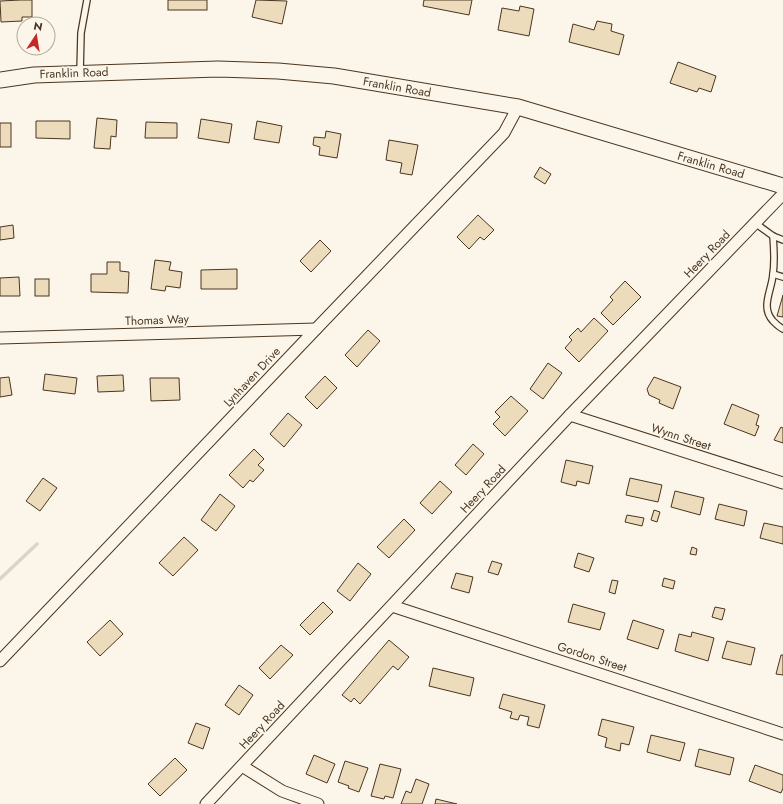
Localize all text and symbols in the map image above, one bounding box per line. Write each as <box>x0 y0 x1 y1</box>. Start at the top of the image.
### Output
north arrow <box>16 16 56 56</box>
text: N <box>32 17 44 35</box>
street label: Franklin Road <box>39 63 109 83</box>
street label: Franklin Road <box>362 72 432 102</box>
street label: Franklin Road <box>675 147 747 183</box>
street label: Heery Road <box>680 226 734 282</box>
street label: Thomas Way <box>125 310 190 330</box>
street label: Lynhaven Drive <box>219 343 285 411</box>
street label: Wynn Street <box>649 419 713 455</box>
street label: Heery Road <box>456 461 510 517</box>
street label: Gordon Street <box>555 637 629 677</box>
street label: Heery Road <box>235 697 289 753</box>

